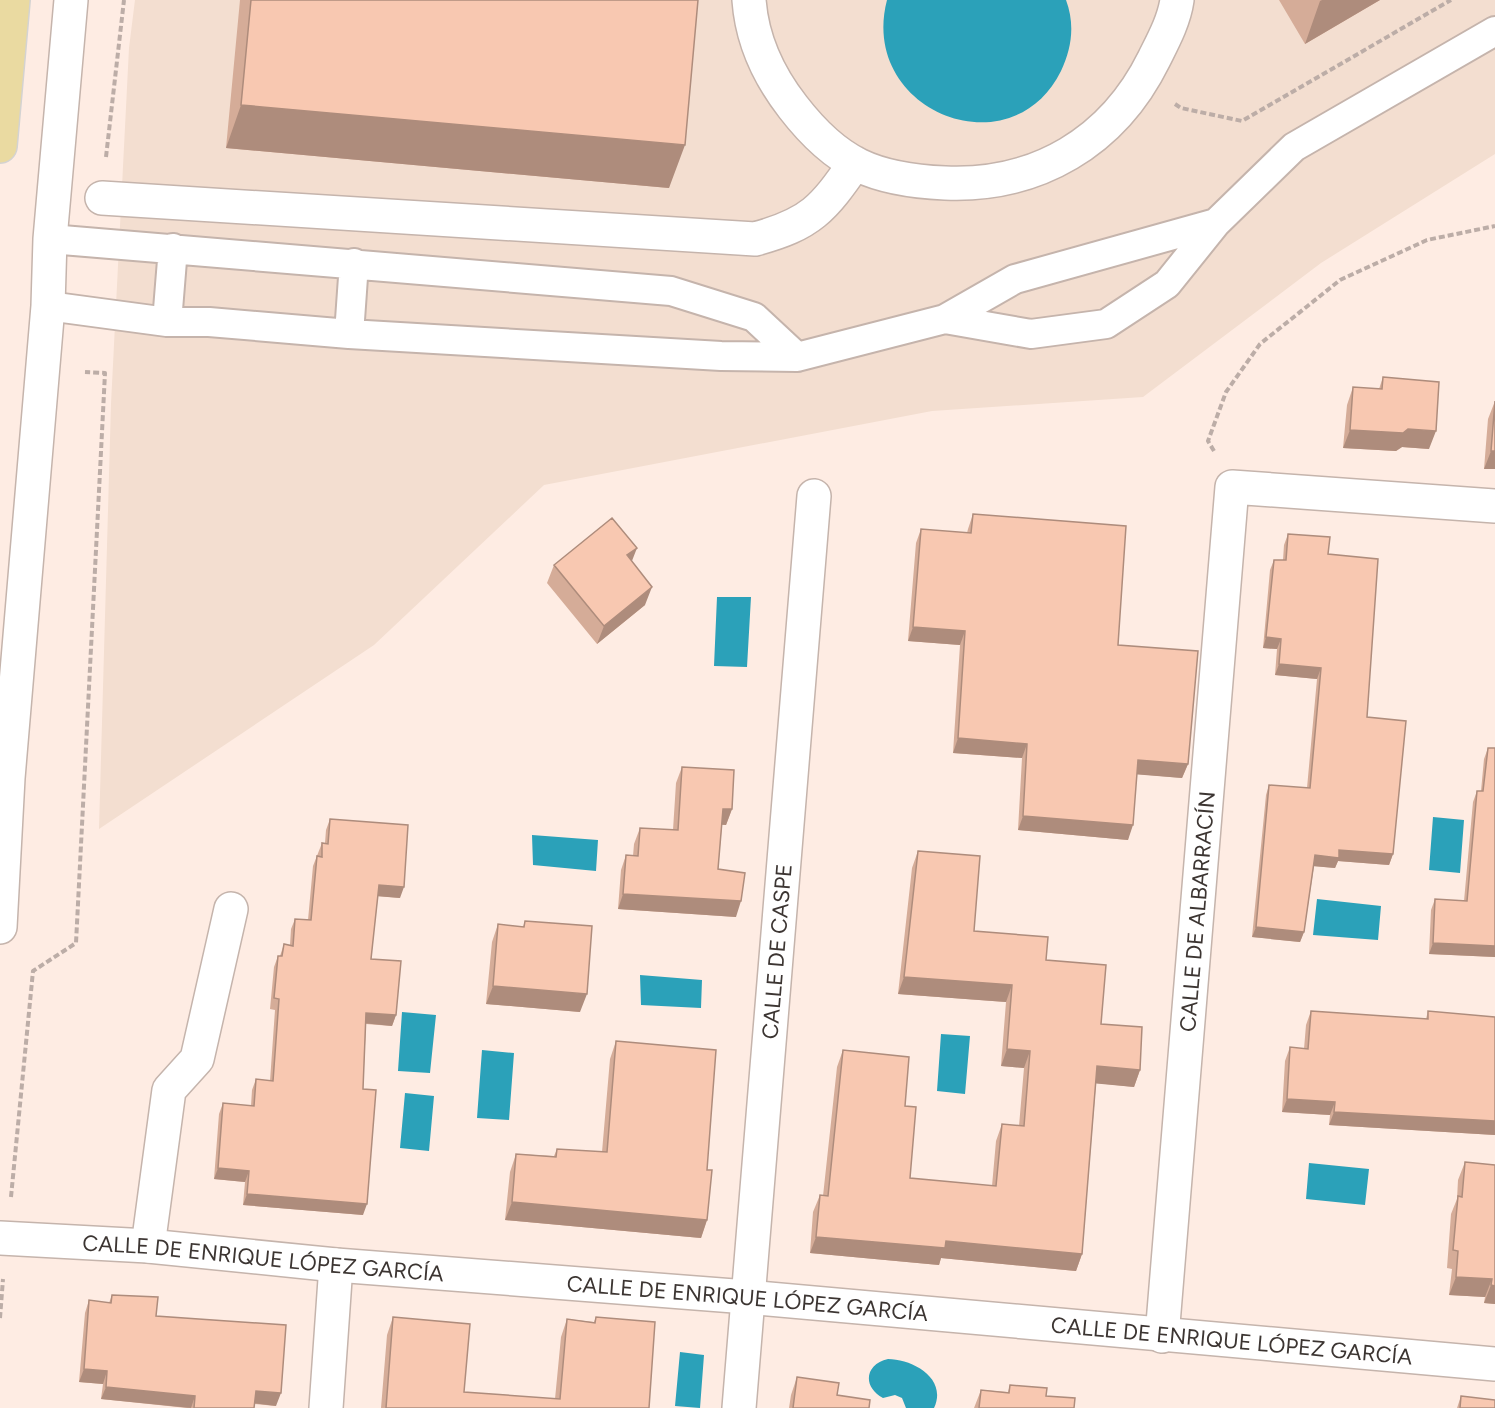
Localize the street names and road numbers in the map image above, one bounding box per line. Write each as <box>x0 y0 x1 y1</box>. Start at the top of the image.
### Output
street label: CALLE DE ALBARRACÍN <box>1174 790 1220 1033</box>
street label: CALLE DE CASPE <box>756 863 797 1040</box>
street label: CALLE DE ENRIQUE LÓPEZ GARCÍA <box>82 1229 445 1287</box>
street label: CALLE DE ENRIQUE LÓPEZ GARCÍA <box>566 1270 929 1327</box>
street label: CALLE DE ENRIQUE LÓPEZ GARCÍA <box>1050 1311 1414 1370</box>

